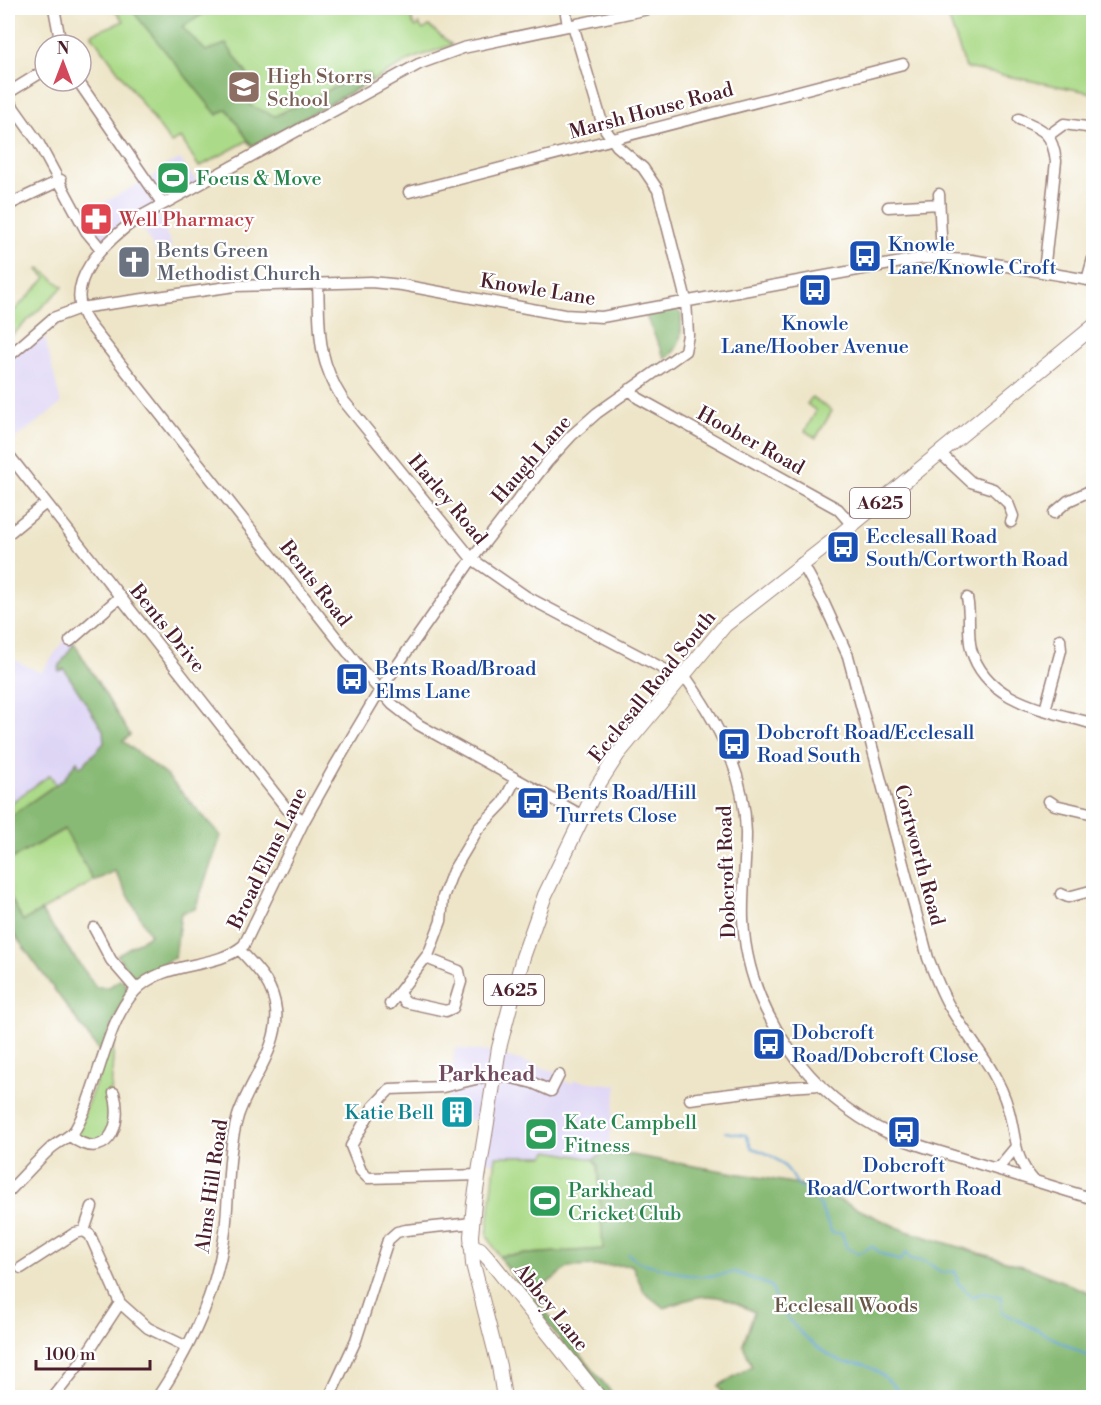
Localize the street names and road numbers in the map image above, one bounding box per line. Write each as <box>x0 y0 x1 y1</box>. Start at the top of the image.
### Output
street label: Marsh House Road <box>566 77 737 145</box>
street label: Knowle Lane <box>478 269 597 312</box>
street label: Hoober Road <box>692 401 809 481</box>
street label: Haugh Lane <box>487 411 577 509</box>
street label: Harley Road <box>402 450 492 551</box>
road number: A625 <box>850 488 910 518</box>
street label: Bents Road <box>273 535 357 632</box>
street label: Bents Drive <box>123 579 210 678</box>
street label: Ecclesall Road South <box>584 606 722 768</box>
street label: Cortworth Road <box>888 782 950 929</box>
street label: Broad Elms Lane <box>223 784 314 935</box>
street label: Dobcroft Road <box>713 804 742 939</box>
road number: A625 <box>484 975 544 1005</box>
street label: Alms Hill Road <box>191 1117 234 1256</box>
street label: Abbey Lane <box>507 1258 594 1357</box>

